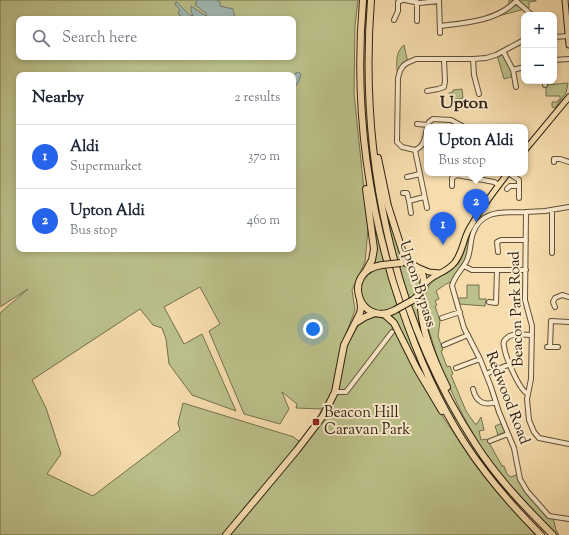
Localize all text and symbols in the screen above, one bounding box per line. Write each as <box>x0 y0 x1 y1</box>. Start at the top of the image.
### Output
map controls <box>521 12 557 84</box>
button: + <box>521 12 557 48</box>
search box <box>16 16 296 60</box>
icon: search <box>30 27 52 49</box>
text: Search here <box>62 28 137 49</box>
button: − <box>521 48 557 84</box>
text: Nearby <box>32 86 84 110</box>
text: 2 results <box>235 89 280 107</box>
district label: Upton <box>440 92 489 116</box>
popup <box>424 124 528 176</box>
text: Upton Aldi <box>439 131 513 152</box>
text: Aldi <box>70 137 99 158</box>
text: 1 <box>43 148 47 166</box>
text: 370 m <box>248 148 280 166</box>
text: Bus stop <box>439 152 486 170</box>
text: Supermarket <box>70 158 142 176</box>
pin: 2 <box>463 189 489 222</box>
text: Upton Aldi <box>70 201 145 222</box>
text: 2 <box>42 212 48 230</box>
text: 460 m <box>247 212 280 230</box>
pin: 1 <box>430 212 456 245</box>
text: Bus stop <box>70 222 117 240</box>
street label: Upton Bypass <box>393 238 441 330</box>
street label: Beacon Park Road <box>504 250 530 367</box>
your location <box>303 319 323 339</box>
street label: Redwood Road <box>480 348 535 448</box>
place label: Beacon Hill Caravan Park <box>324 403 410 441</box>
marker: Beacon Hill Caravan Park <box>311 417 321 427</box>

